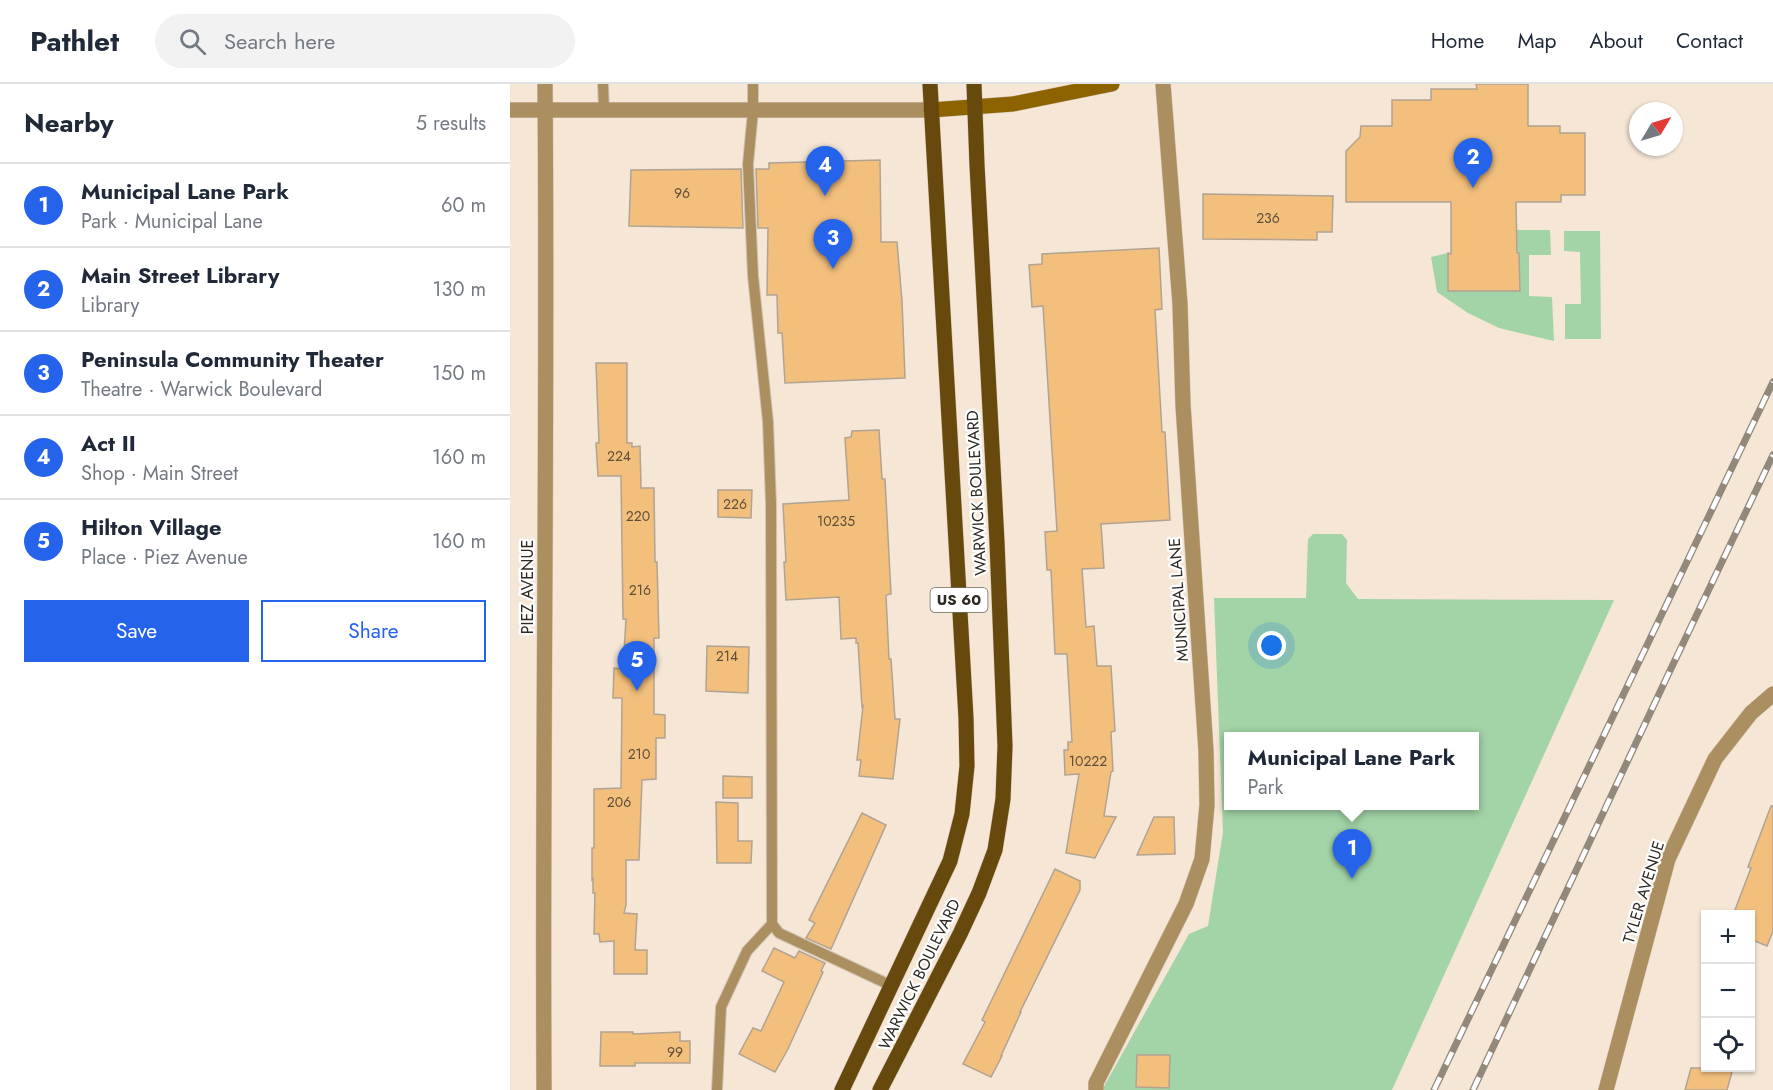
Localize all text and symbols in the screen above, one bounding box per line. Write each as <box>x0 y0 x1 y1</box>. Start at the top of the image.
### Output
search box <box>155 14 575 68</box>
text: Pathlet <box>30 21 119 62</box>
icon: search <box>176 25 209 58</box>
text: Search here <box>224 25 335 57</box>
text: Home <box>1431 26 1484 56</box>
text: Map <box>1517 26 1557 56</box>
text: About <box>1590 26 1643 56</box>
text: Contact <box>1676 26 1743 56</box>
north arrow <box>1629 102 1683 156</box>
text: Nearby <box>24 104 113 142</box>
text: 5 results <box>416 109 486 138</box>
pin: 2 <box>1454 138 1492 188</box>
pin: 4 <box>806 147 844 196</box>
text: Municipal Lane Park <box>81 175 289 207</box>
house number: 96 <box>674 183 690 203</box>
text: 1 <box>38 191 49 220</box>
text: 60 m <box>441 191 486 220</box>
text: Park · Municipal Lane <box>81 207 263 236</box>
house number: 236 <box>1256 208 1280 228</box>
pin: 3 <box>814 220 852 269</box>
text: Main Street Library <box>81 259 279 291</box>
text: 2 <box>37 275 50 304</box>
text: 130 m <box>432 275 486 304</box>
text: Library <box>81 291 139 320</box>
text: Peninsula Community Theater <box>81 343 384 375</box>
text: 3 <box>37 359 50 388</box>
text: 150 m <box>432 359 486 388</box>
text: Theatre · Warwick Boulevard <box>81 375 322 404</box>
street label: WARWICK BOULEVARD <box>961 410 992 576</box>
text: Act II <box>81 427 136 459</box>
text: 4 <box>37 443 50 472</box>
text: 160 m <box>432 443 486 472</box>
house number: 224 <box>607 446 631 466</box>
text: Shop · Main Street <box>81 459 238 488</box>
house number: 226 <box>723 494 747 514</box>
house number: 220 <box>626 506 650 526</box>
text: Hilton Village <box>81 511 222 543</box>
house number: 10235 <box>817 511 855 531</box>
text: 5 <box>37 527 50 556</box>
text: 160 m <box>432 527 486 556</box>
street label: MUNICIPAL LANE <box>1163 537 1194 663</box>
street label: PIEZ AVENUE <box>516 540 539 634</box>
text: Place · Piez Avenue <box>81 543 248 572</box>
house number: 216 <box>629 580 651 600</box>
road number: US 60 <box>930 588 988 612</box>
button: Save <box>24 600 249 662</box>
button: Share <box>261 600 486 662</box>
your location <box>1257 631 1286 660</box>
pin: 5 <box>618 642 656 691</box>
house number: 214 <box>716 646 738 666</box>
popup <box>1224 732 1479 810</box>
text: Municipal Lane Park <box>1248 741 1455 773</box>
house number: 210 <box>628 744 650 764</box>
house number: 10222 <box>1069 751 1107 771</box>
text: Park <box>1248 773 1283 802</box>
house number: 206 <box>607 792 631 812</box>
pin: 1 <box>1332 830 1372 879</box>
street label: TYLER AVENUE <box>1617 838 1670 946</box>
street label: WARWICK BOULEVARD <box>873 895 966 1054</box>
map controls <box>1701 910 1755 1072</box>
button: + <box>1701 910 1755 964</box>
button: − <box>1701 964 1755 1018</box>
button: locate <box>1701 1018 1755 1072</box>
house number: 99 <box>667 1042 683 1062</box>

